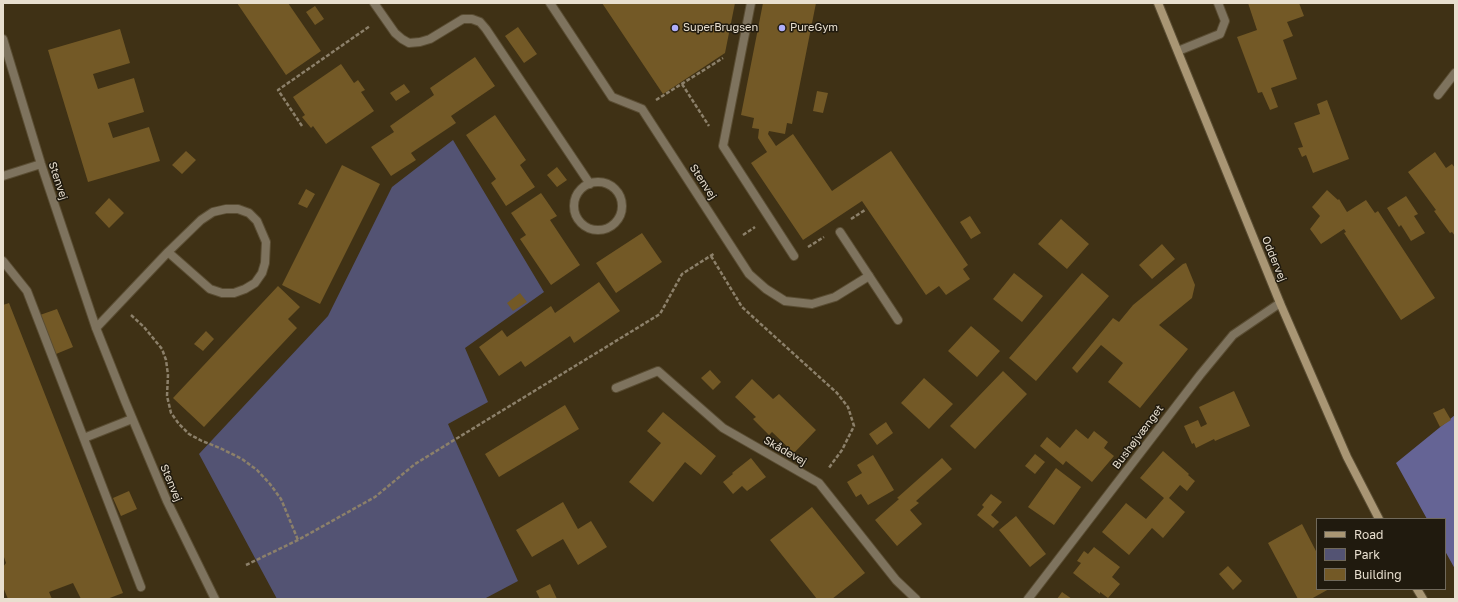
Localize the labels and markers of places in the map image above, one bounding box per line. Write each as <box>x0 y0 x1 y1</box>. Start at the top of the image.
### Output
place label: SuperBrugsen <box>683 21 758 35</box>
place label: PureGym <box>790 21 838 35</box>
marker: SuperBrugsen <box>670 23 680 33</box>
marker: PureGym <box>777 23 787 33</box>

